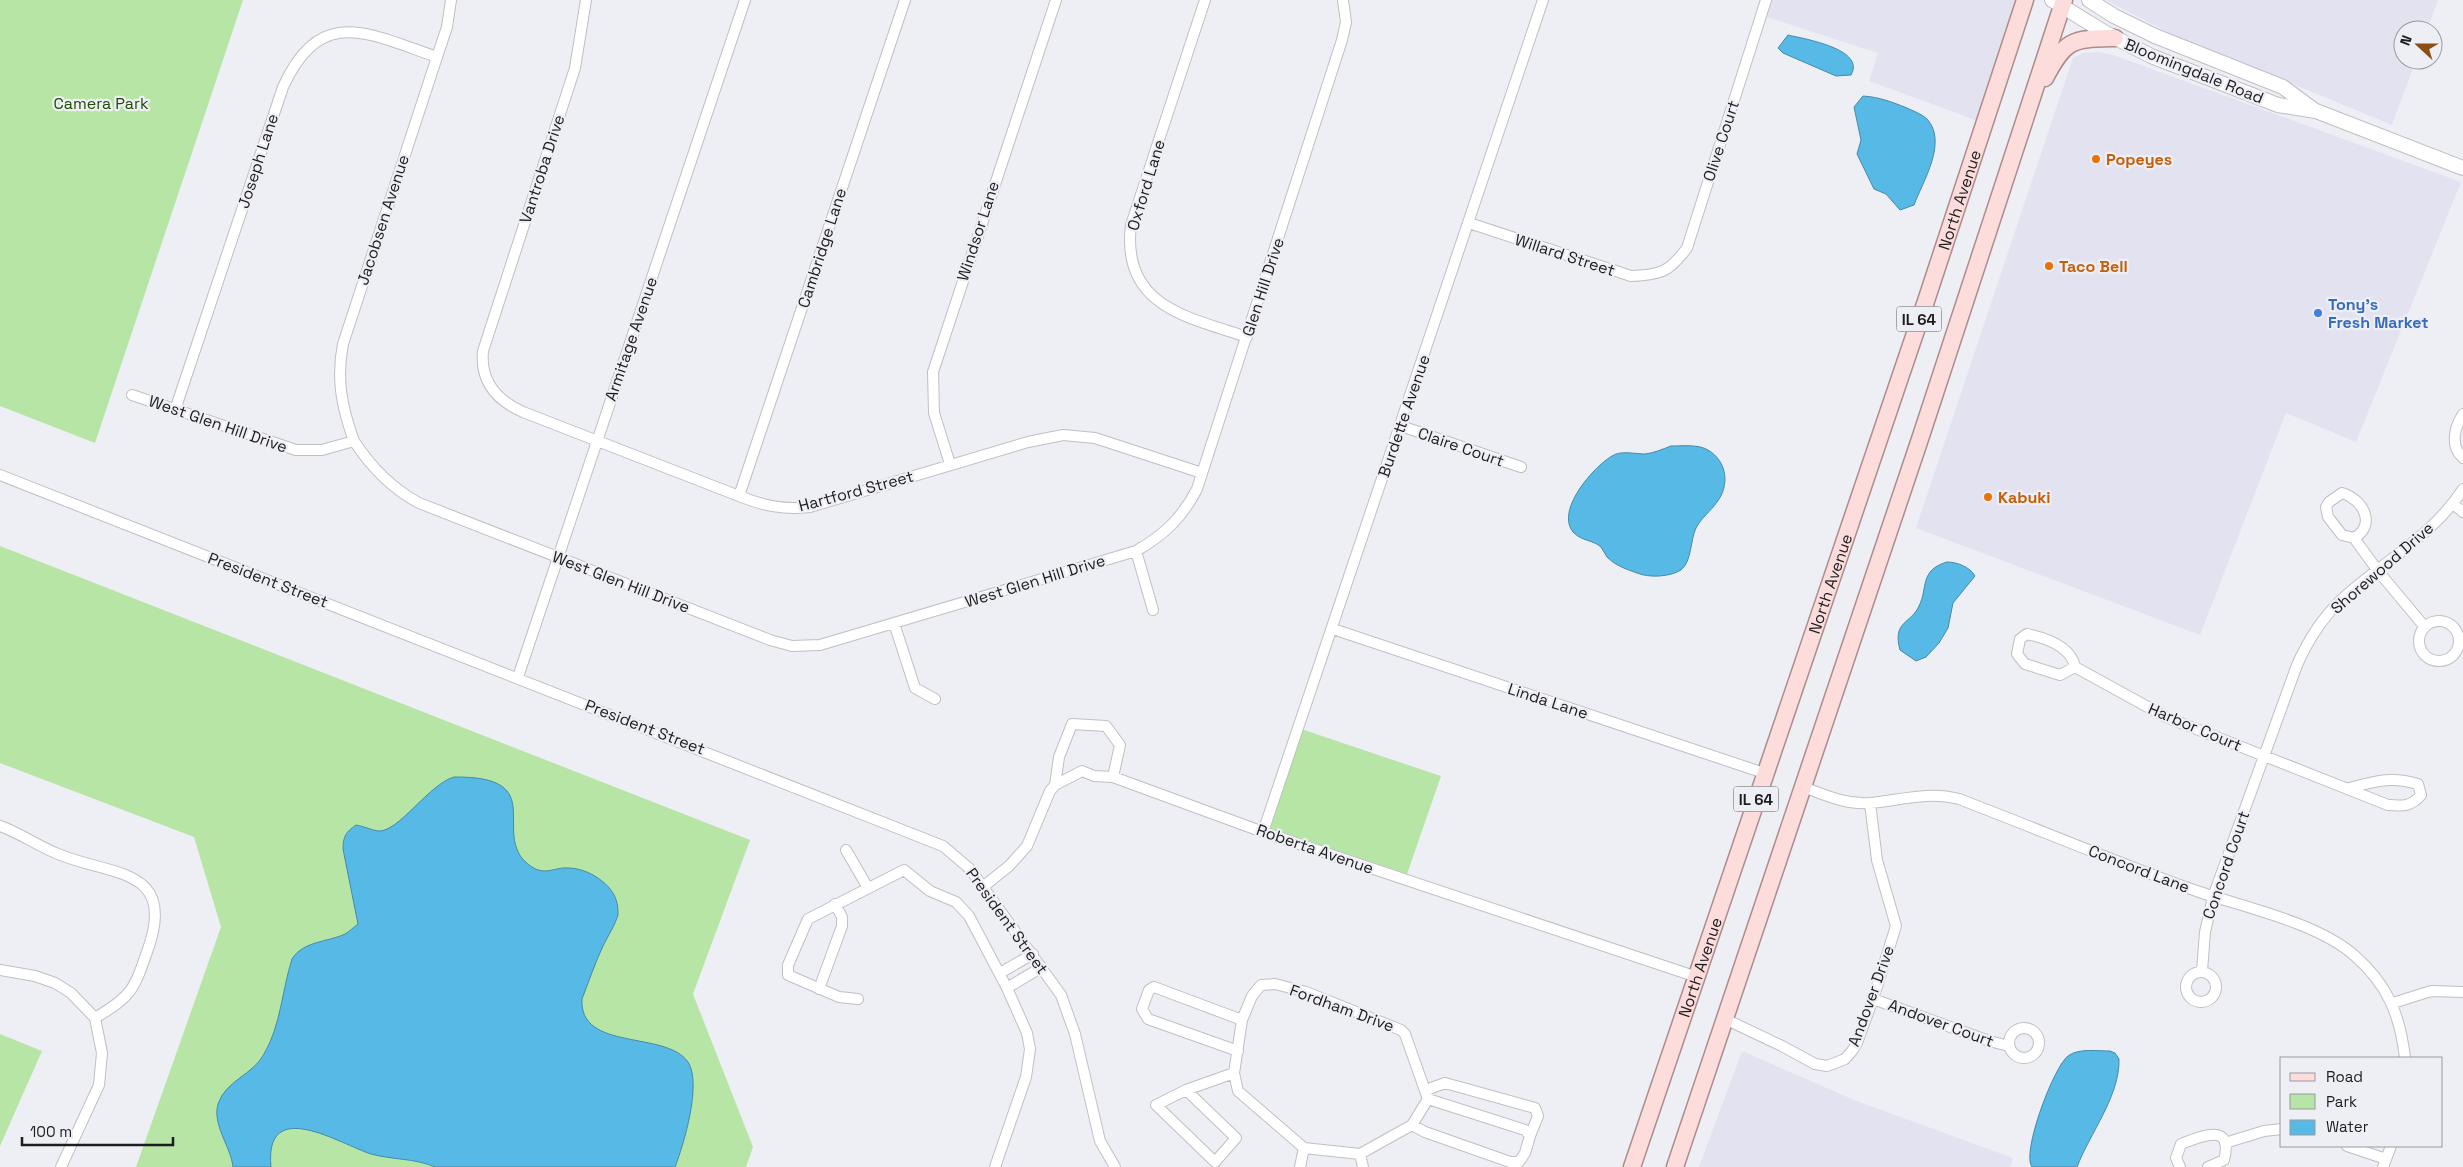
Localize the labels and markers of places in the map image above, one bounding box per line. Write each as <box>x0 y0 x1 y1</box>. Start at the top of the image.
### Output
place label: Popeyes <box>2106 149 2172 170</box>
marker: Popeyes <box>2090 153 2102 165</box>
place label: Taco Bell <box>2059 256 2128 277</box>
marker: Taco Bell <box>2043 260 2055 272</box>
place label: Tony's Fresh Market <box>2328 294 2429 333</box>
marker: Tony's Fresh Market <box>2312 307 2324 319</box>
place label: Kabuki <box>1998 487 2051 508</box>
marker: Kabuki <box>1982 491 1994 503</box>

